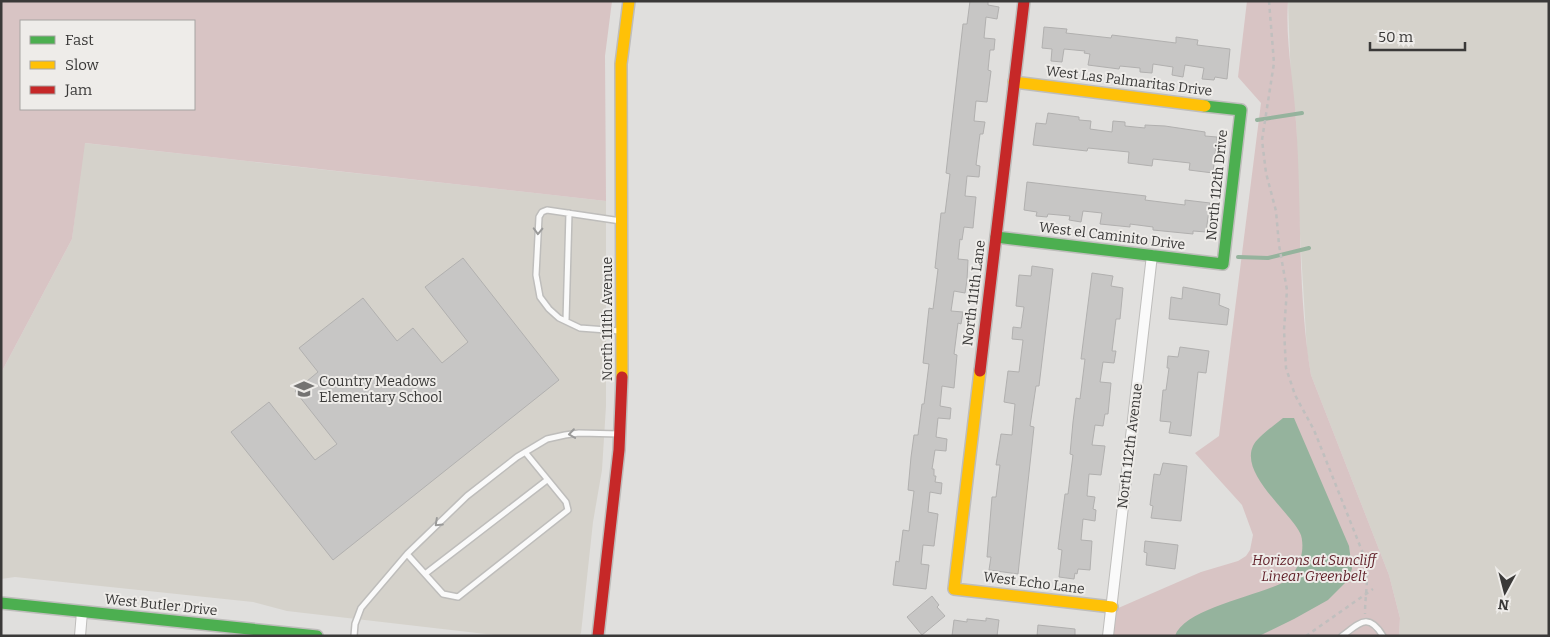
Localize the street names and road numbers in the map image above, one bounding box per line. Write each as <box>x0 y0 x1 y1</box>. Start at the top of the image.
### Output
street label: West Las Palmaritas Drive <box>1045 62 1213 100</box>
street label: North 112th Drive <box>1203 129 1231 241</box>
street label: West el Caminito Drive <box>1038 219 1186 253</box>
street label: North 111th Lane <box>959 239 989 347</box>
street label: North 111th Avenue <box>599 257 616 381</box>
street label: North 112th Avenue <box>1114 382 1146 510</box>
street label: West Echo Lane <box>982 568 1086 598</box>
street label: West Butler Drive <box>104 591 218 619</box>

